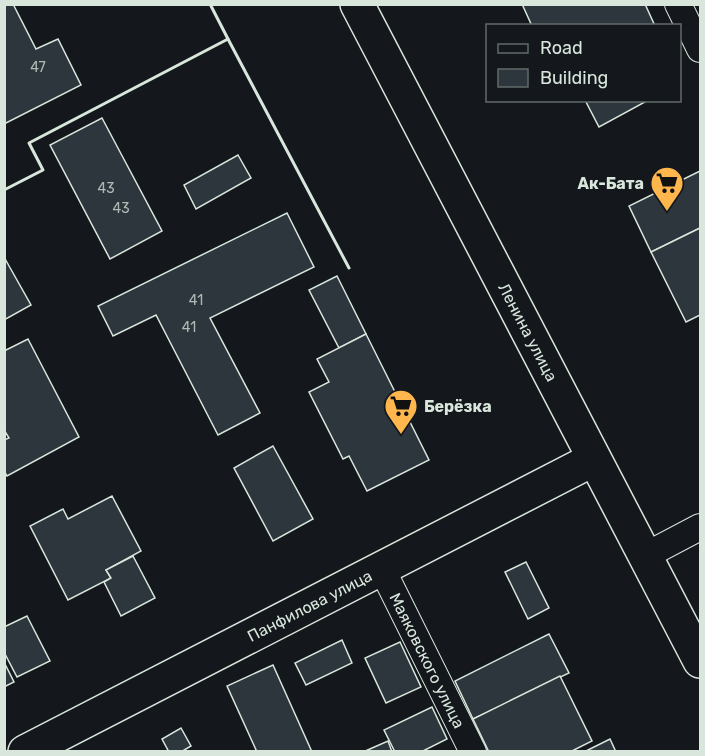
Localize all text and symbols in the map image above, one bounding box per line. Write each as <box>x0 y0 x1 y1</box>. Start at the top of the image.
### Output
legend <box>486 24 681 102</box>
text: Road <box>540 37 583 59</box>
house number: 47 <box>30 59 46 76</box>
text: Building <box>540 67 608 89</box>
supermarket icon: Ак-Бата <box>649 165 685 212</box>
place label: Ак-Бата <box>578 174 644 193</box>
house number: 43 <box>97 180 115 197</box>
house number: 43 <box>112 200 130 217</box>
street label: Ленина улица <box>494 280 561 385</box>
house number: 41 <box>189 292 203 309</box>
house number: 41 <box>182 319 196 336</box>
supermarket icon: Берёзка <box>383 388 419 435</box>
place label: Берёзка <box>424 397 492 416</box>
street label: Панфилова улица <box>244 566 375 646</box>
street label: Маяковского улица <box>385 590 469 731</box>

